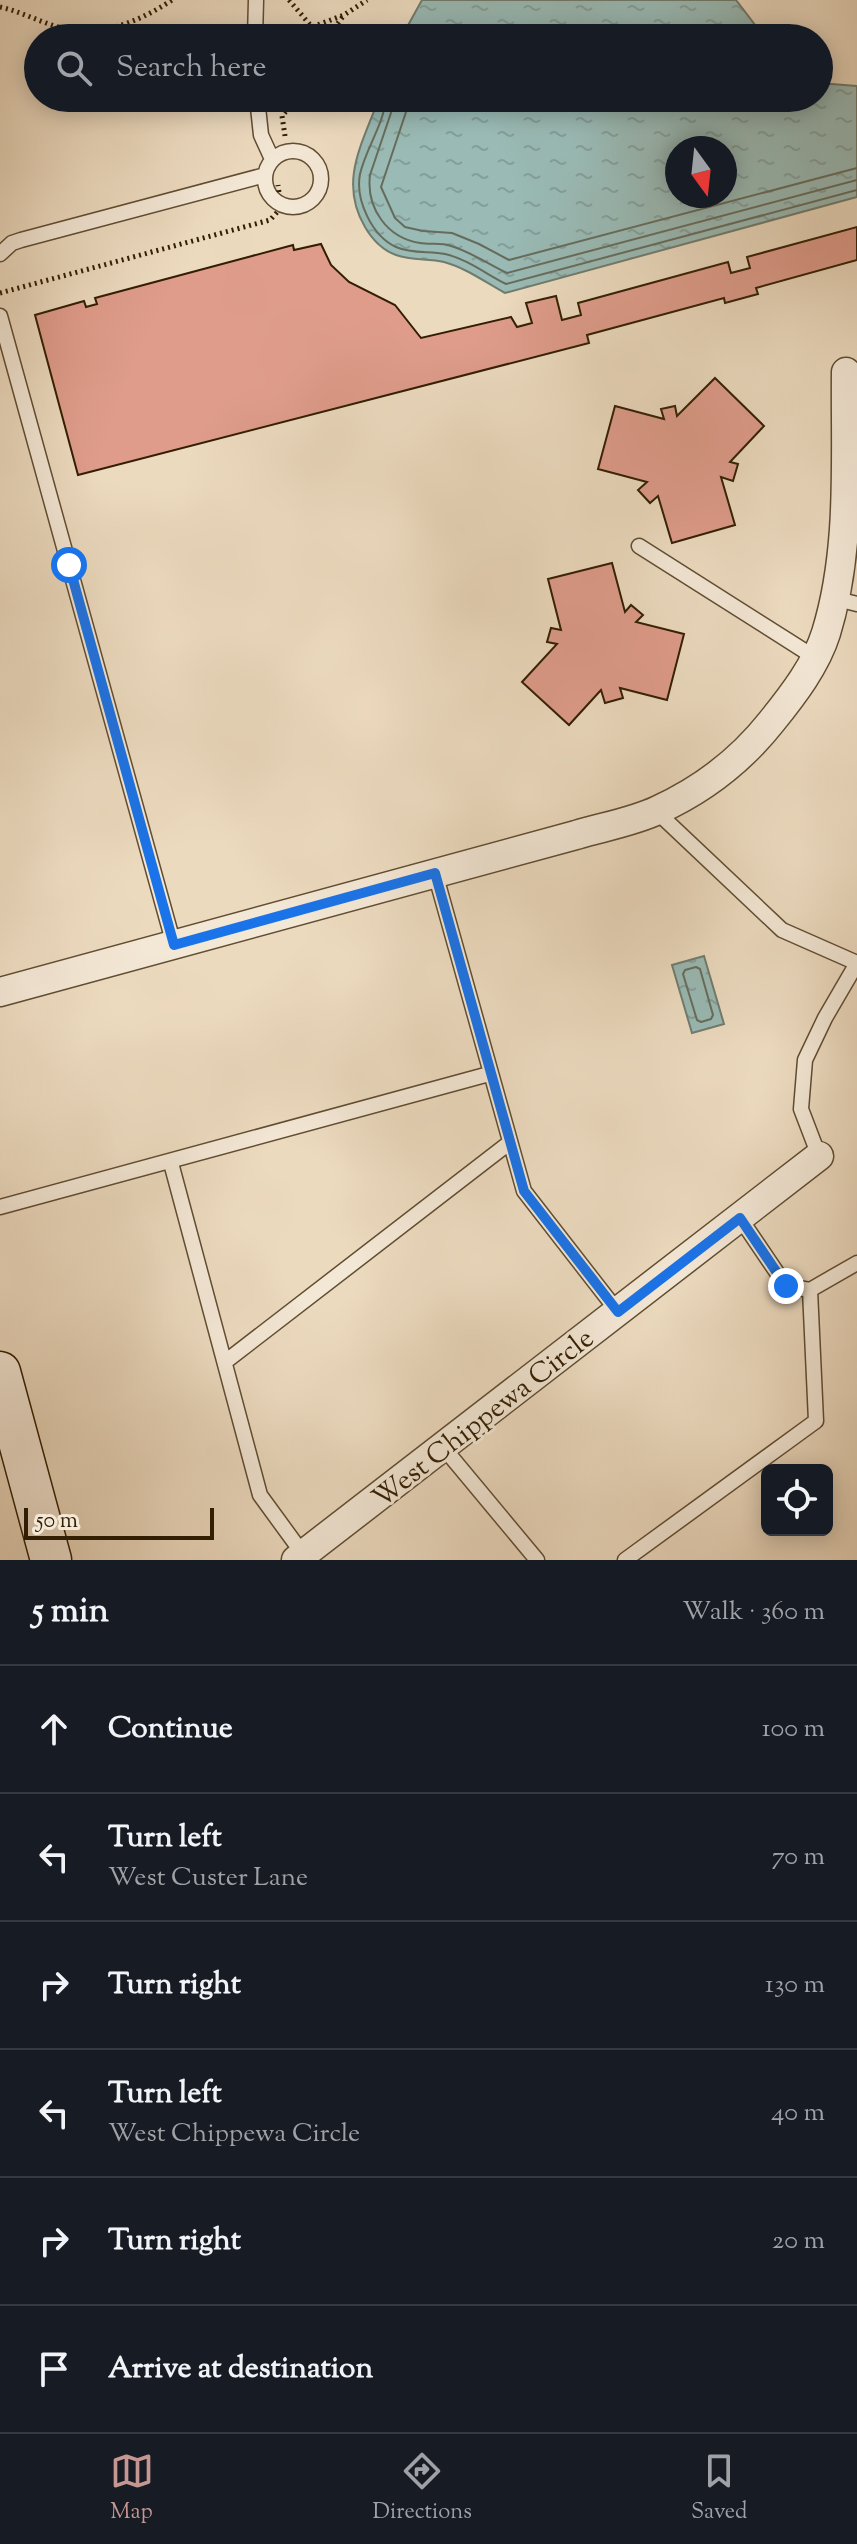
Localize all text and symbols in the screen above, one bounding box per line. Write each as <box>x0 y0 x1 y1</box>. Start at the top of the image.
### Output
search box <box>24 24 833 112</box>
icon: search <box>52 46 96 90</box>
text: Search here <box>116 47 266 90</box>
north arrow <box>665 136 737 208</box>
route start <box>51 547 87 583</box>
route end <box>768 1268 804 1304</box>
street label: West Chippewa Circle <box>365 1320 603 1519</box>
map controls <box>761 1464 833 1536</box>
button: locate <box>761 1464 833 1536</box>
scale bar <box>24 1504 214 1540</box>
text: 50 m <box>36 1506 78 1538</box>
text: 5 min <box>32 1588 109 1637</box>
text: Walk · 360 m <box>682 1594 825 1631</box>
icon: ahead <box>32 1707 76 1751</box>
text: Continue <box>108 1708 233 1751</box>
text: 100 m <box>762 1711 825 1748</box>
text: Turn left <box>108 1817 222 1860</box>
icon: left <box>32 1835 76 1879</box>
text: 70 m <box>772 1839 825 1876</box>
text: West Custer Lane <box>108 1860 308 1897</box>
icon: right <box>32 1963 76 2007</box>
text: Turn right <box>108 1964 241 2007</box>
text: 130 m <box>765 1967 825 2004</box>
text: Turn left <box>108 2073 222 2116</box>
icon: left <box>32 2091 76 2135</box>
text: 40 m <box>771 2095 825 2132</box>
text: West Chippewa Circle <box>108 2116 360 2153</box>
icon: right <box>32 2219 76 2263</box>
text: Turn right <box>108 2220 241 2263</box>
text: 20 m <box>772 2223 825 2260</box>
icon: arrive <box>32 2347 76 2391</box>
text: Arrive at destination <box>108 2348 373 2391</box>
tab: Map <box>110 2449 154 2529</box>
tab: Directions <box>373 2449 472 2529</box>
tab: Saved <box>691 2449 747 2529</box>

